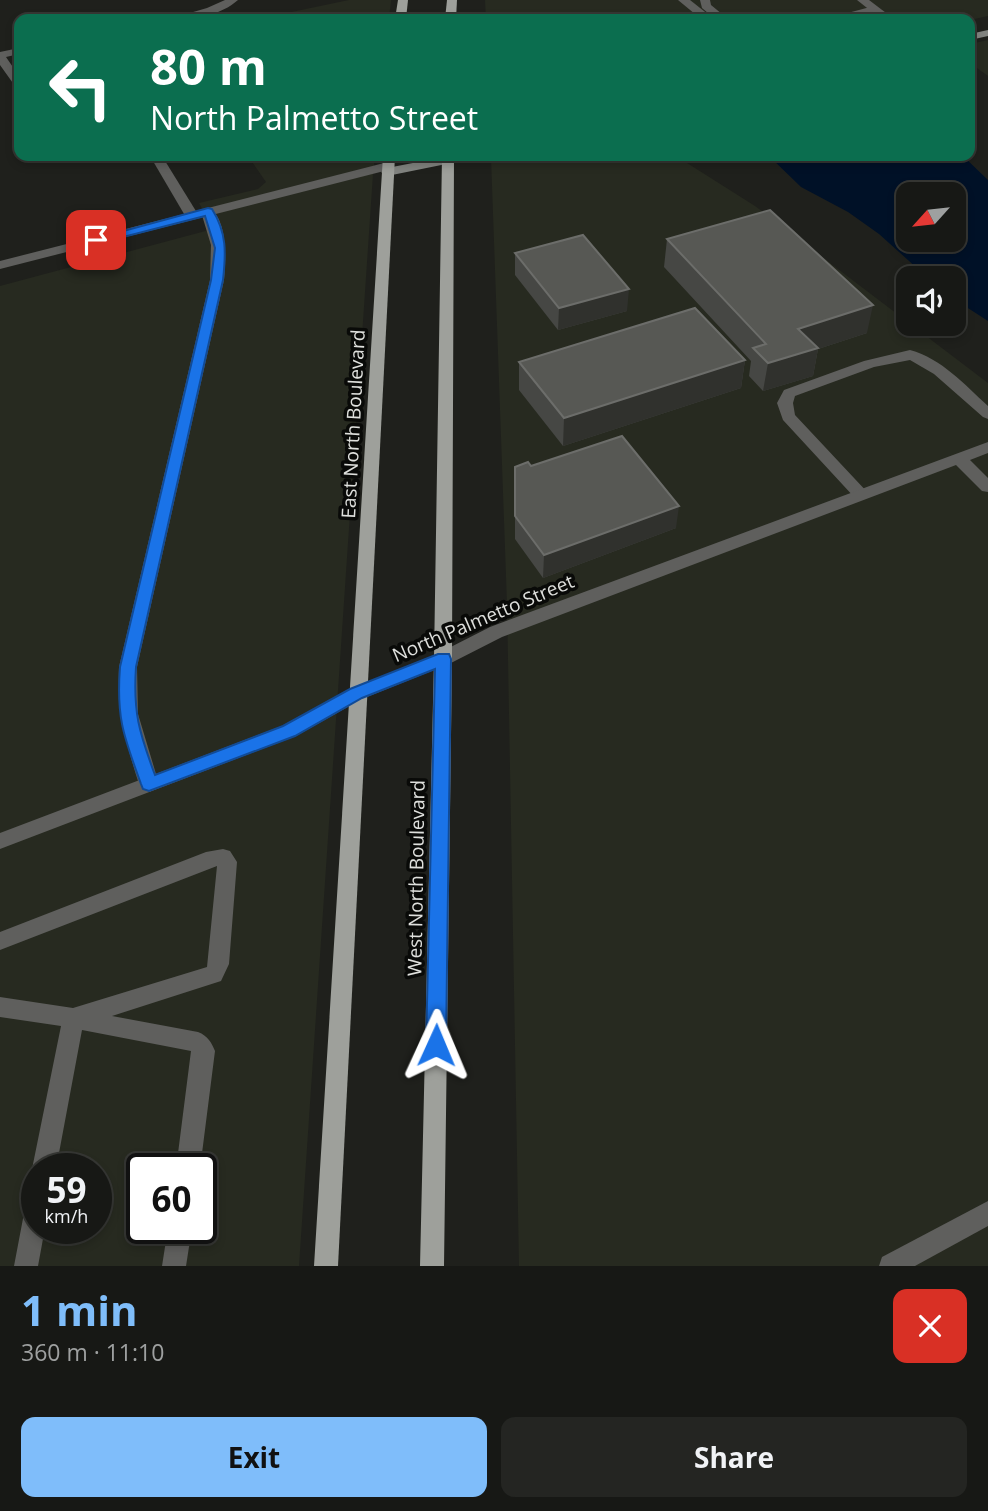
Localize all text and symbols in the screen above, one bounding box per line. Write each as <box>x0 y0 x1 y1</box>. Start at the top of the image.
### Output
text: 80 m <box>150 33 267 99</box>
icon: left <box>35 42 126 133</box>
text: North Palmetto Street <box>150 96 478 139</box>
north arrow <box>896 182 966 252</box>
map controls <box>896 182 966 336</box>
pin <box>66 210 126 270</box>
icon: arrive <box>77 221 115 259</box>
button: sound <box>896 266 966 336</box>
street label: East North Boulevard <box>335 329 371 519</box>
street label: North Palmetto Street <box>388 568 578 668</box>
street label: West North Boulevard <box>401 780 431 976</box>
position arrow <box>399 1008 473 1082</box>
speed limit sign: 60 <box>126 1153 217 1244</box>
text: 59 <box>46 1166 87 1213</box>
text: km/h <box>45 1204 88 1228</box>
text: 1 min <box>21 1281 138 1338</box>
button: close <box>893 1289 967 1363</box>
text: 360 m · 11:10 <box>21 1336 164 1368</box>
button: Exit <box>21 1417 487 1497</box>
button: Share <box>501 1417 967 1497</box>

